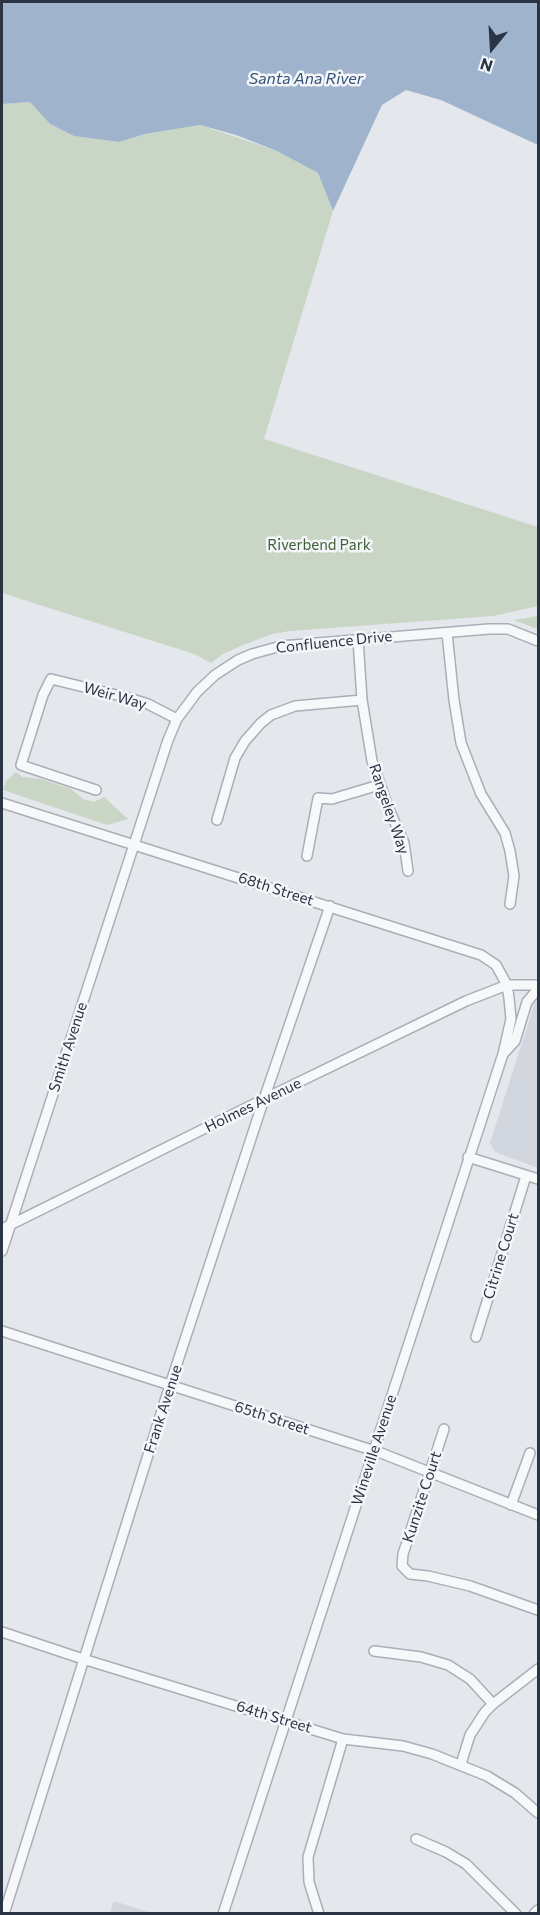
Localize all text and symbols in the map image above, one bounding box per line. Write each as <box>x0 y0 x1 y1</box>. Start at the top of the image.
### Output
north arrow <box>462 18 522 78</box>
text: N <box>478 55 495 76</box>
water label: Santa Ana River <box>249 69 363 89</box>
park label: Riverbend Park <box>267 536 371 554</box>
street label: Confluence Drive <box>275 627 393 657</box>
street label: Weir Way <box>81 678 149 714</box>
street label: Rangeley Way <box>365 761 413 857</box>
street label: 68th Street <box>236 868 316 910</box>
street label: Smith Avenue <box>45 1000 91 1094</box>
street label: Holmes Avenue <box>202 1074 304 1136</box>
street label: Citrine Court <box>479 1211 523 1301</box>
street label: Frank Avenue <box>140 1363 186 1455</box>
street label: Wineville Avenue <box>348 1392 400 1508</box>
street label: 65th Street <box>232 1397 312 1439</box>
street label: Kunzite Court <box>399 1449 445 1545</box>
street label: 64th Street <box>234 1697 314 1737</box>

